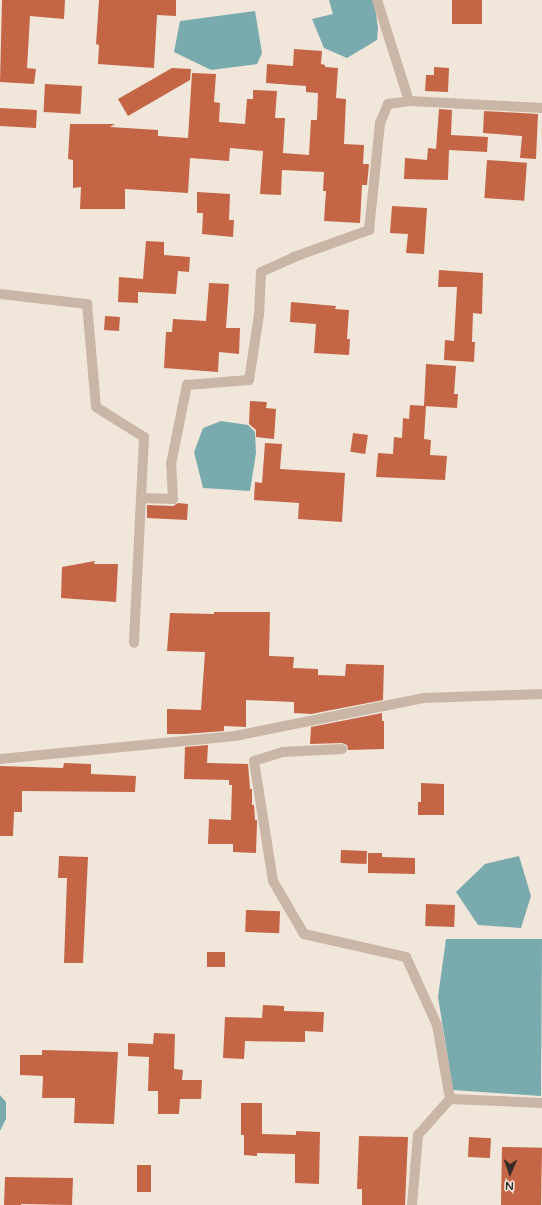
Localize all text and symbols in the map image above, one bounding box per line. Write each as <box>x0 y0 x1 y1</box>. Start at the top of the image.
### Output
north arrow <box>490 1153 530 1193</box>
text: N <box>505 1179 514 1192</box>

